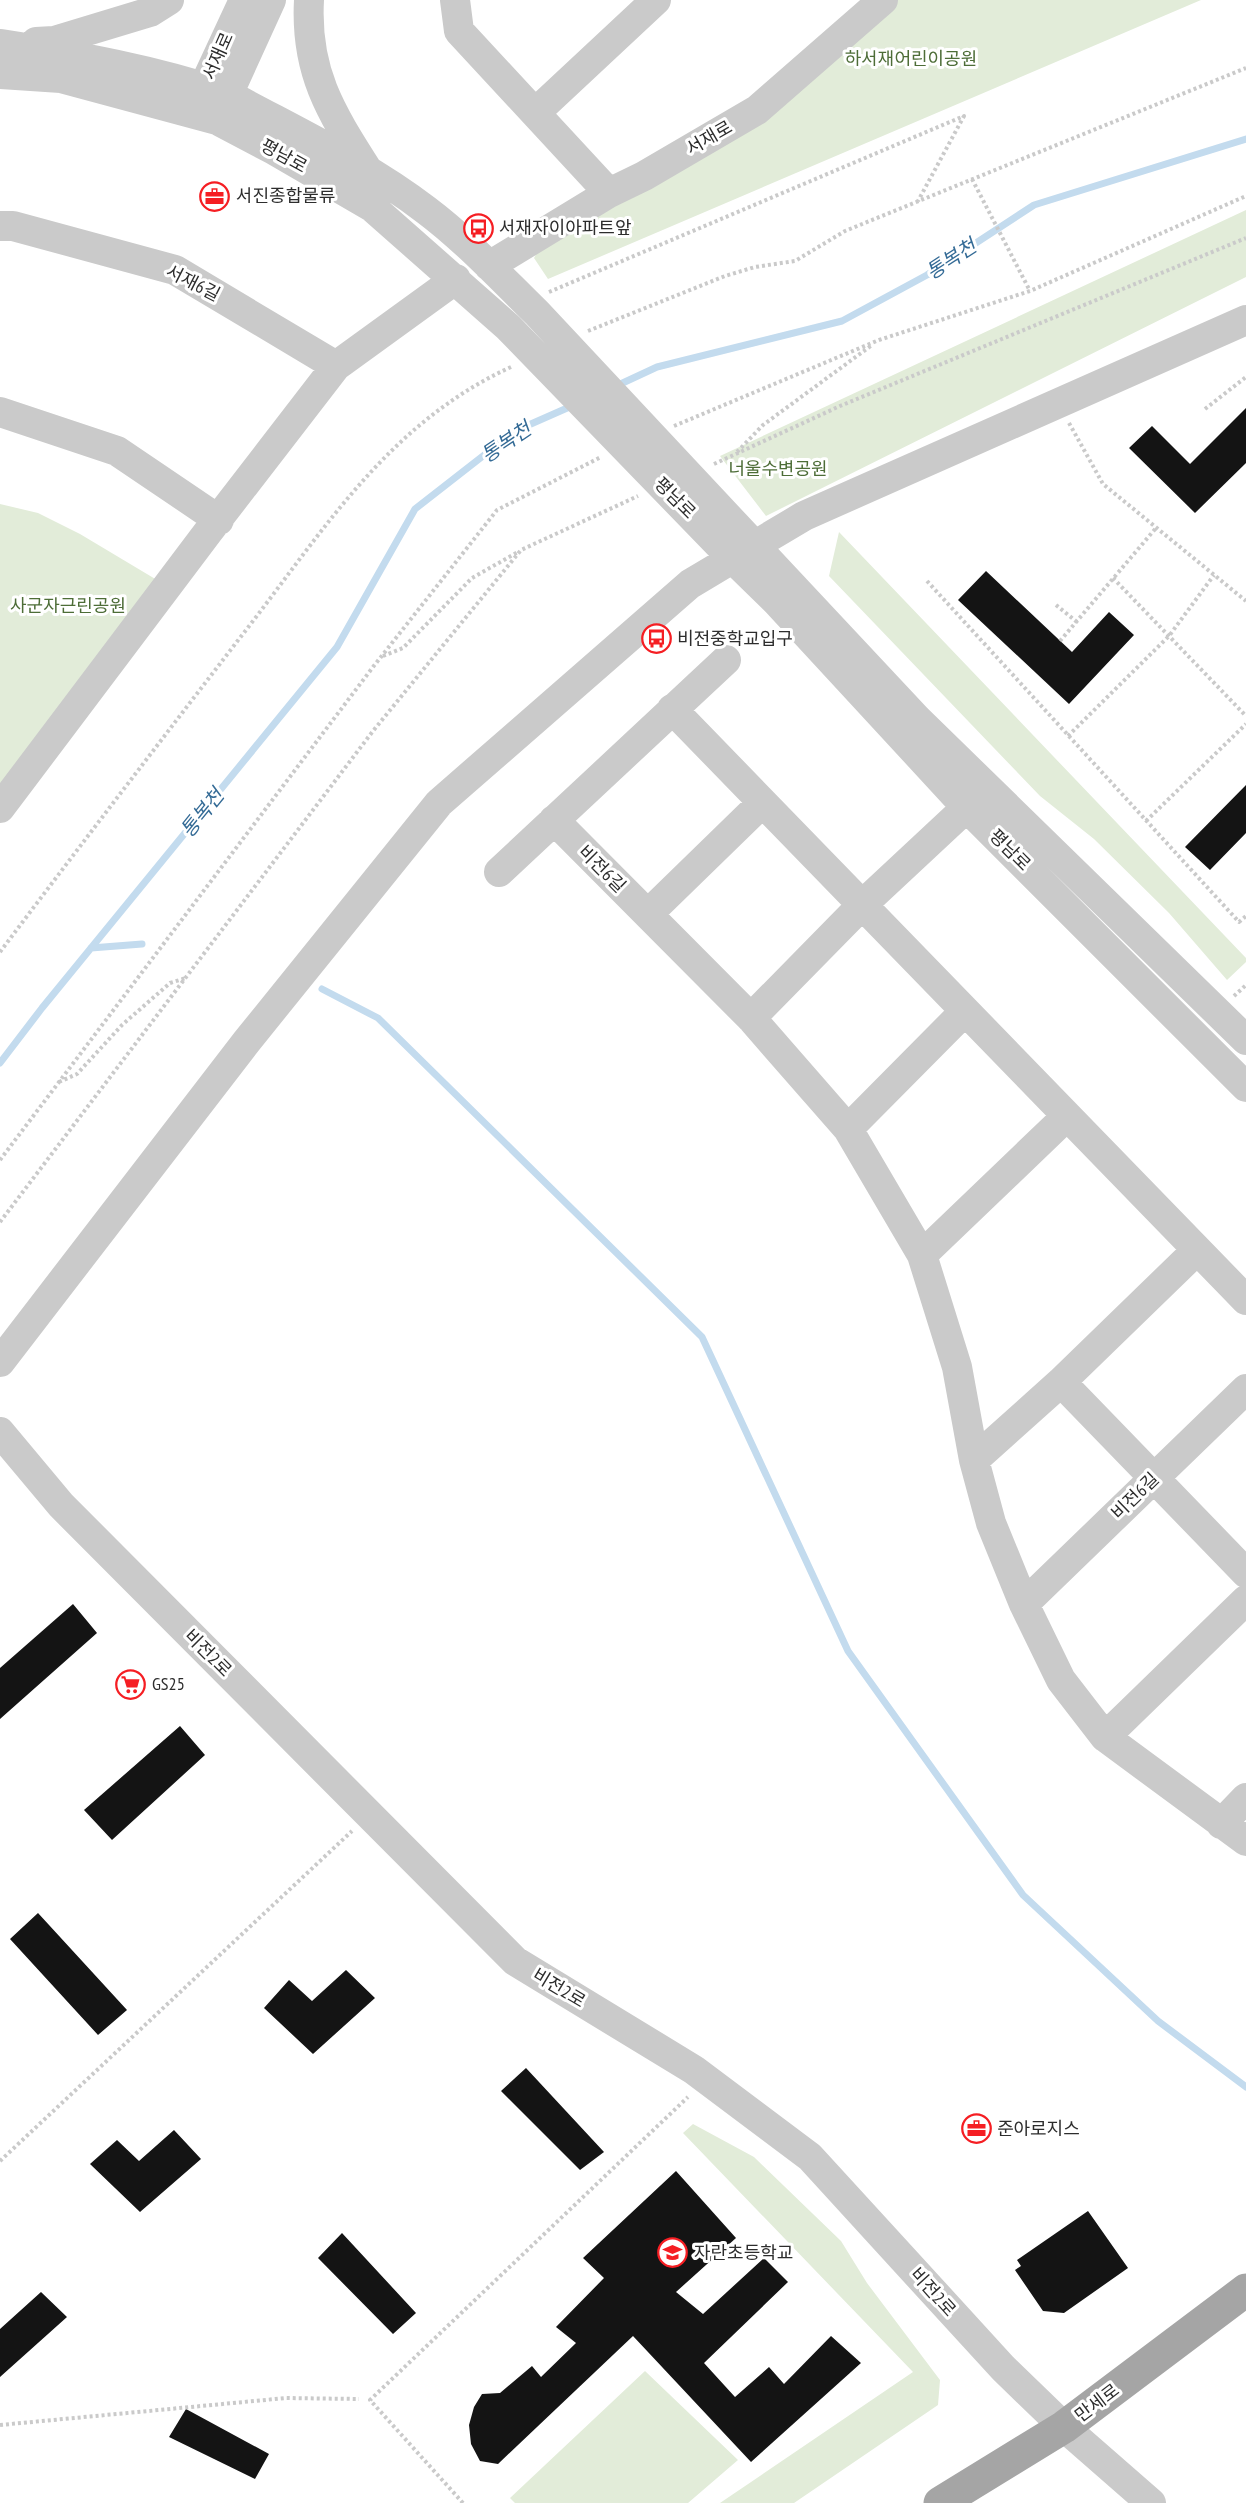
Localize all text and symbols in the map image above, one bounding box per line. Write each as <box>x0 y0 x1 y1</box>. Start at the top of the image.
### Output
street label: 서재로 <box>197 28 238 83</box>
park label: 하서재어린이공원 <box>845 47 977 70</box>
street label: 서재로 <box>681 115 736 160</box>
street label: 평남로 <box>257 133 312 178</box>
office icon: 서진종합물류 <box>199 180 231 212</box>
place label: 서진종합물류 <box>236 184 335 207</box>
bus stop icon: 서재자이아파트앞 <box>462 212 494 244</box>
place label: 서재자이아파트앞 <box>499 216 631 239</box>
water label: 통복천 <box>921 232 983 285</box>
street label: 서재6길 <box>162 259 224 306</box>
water label: 통복천 <box>476 414 538 468</box>
park label: 너울수변공원 <box>728 457 828 480</box>
street label: 평남로 <box>650 472 701 523</box>
park label: 사군자근린공원 <box>10 594 126 617</box>
bus stop icon: 비전중학교입구 <box>640 623 672 655</box>
place label: 비전중학교입구 <box>677 627 793 650</box>
water label: 통복천 <box>175 781 231 843</box>
street label: 평남로 <box>985 824 1036 875</box>
street label: 비전6길 <box>574 840 631 897</box>
street label: 비전6길 <box>1106 1467 1163 1524</box>
street label: 비전2로 <box>180 1624 237 1681</box>
supermarket icon: GS25 <box>115 1668 147 1700</box>
place label: GS25 <box>152 1672 185 1695</box>
street label: 비전2로 <box>529 1963 590 2012</box>
office icon: 준아로지스 <box>960 2113 992 2145</box>
place label: 준아로지스 <box>997 2117 1080 2140</box>
school or university icon: 자란초등학교 <box>657 2237 689 2269</box>
place label: 자란초등학교 <box>694 2241 793 2264</box>
street label: 비전2로 <box>905 2263 961 2321</box>
street label: 만세로 <box>1070 2378 1123 2427</box>

